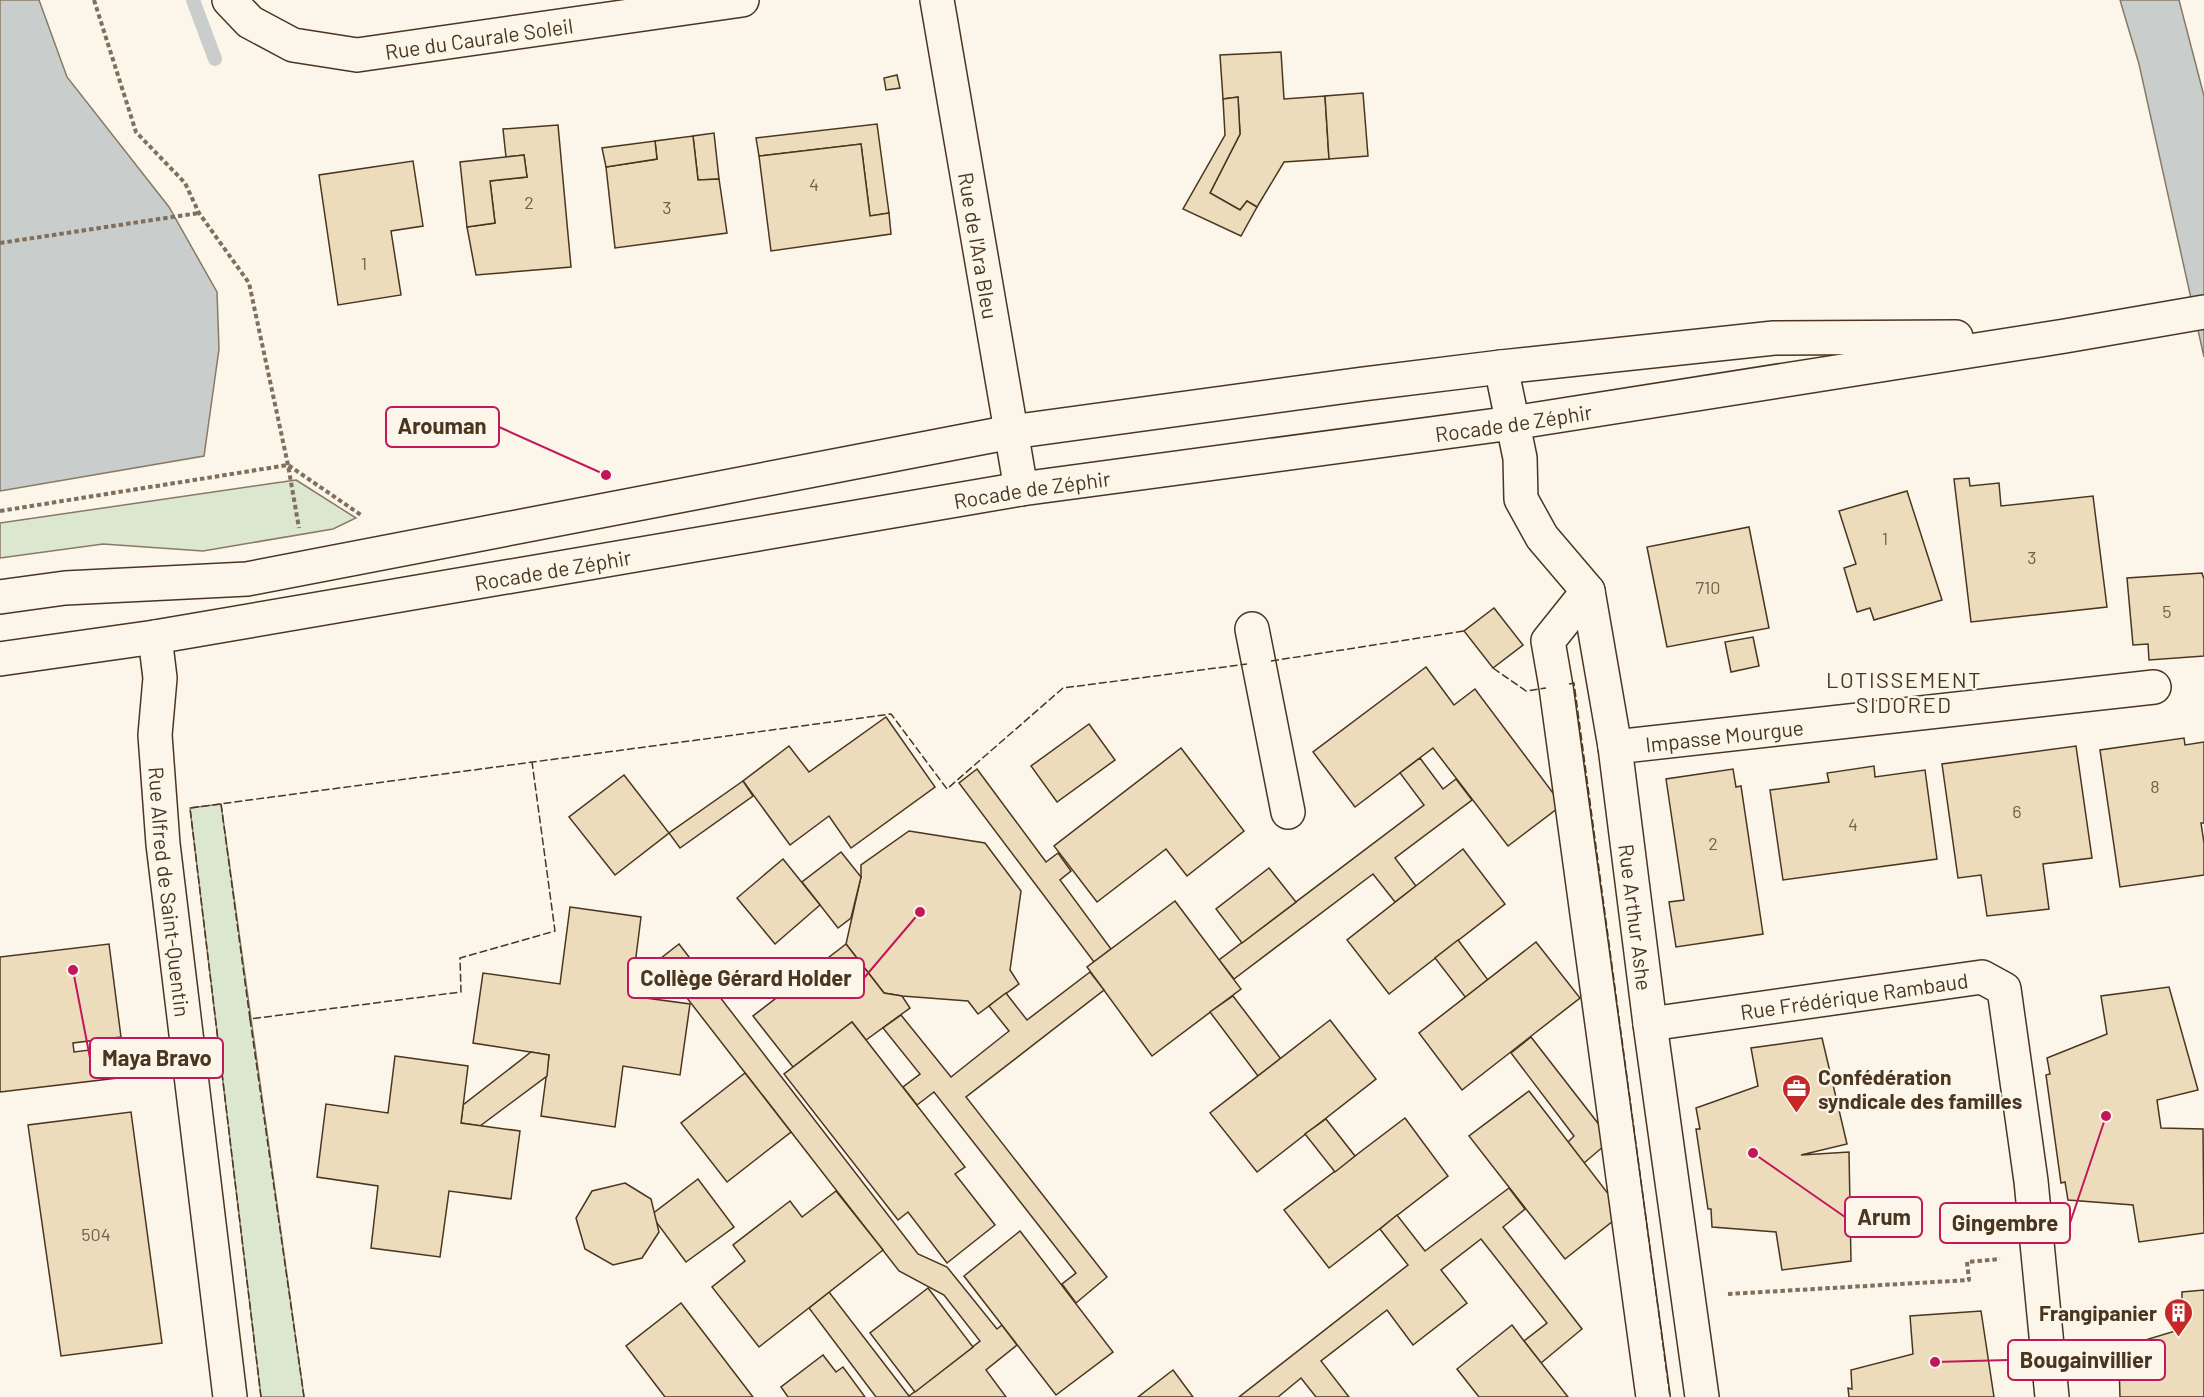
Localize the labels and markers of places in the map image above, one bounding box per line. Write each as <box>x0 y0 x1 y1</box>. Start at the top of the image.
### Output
callout: Arouman <box>386 407 499 447</box>
callout: Collège Gérard Holder <box>628 958 864 998</box>
callout: Maya Bravo <box>90 1038 223 1078</box>
place label: Confédération syndicale des familles <box>1818 1064 2022 1113</box>
office icon: Confédération syndicale des familles <box>1781 1072 1813 1114</box>
callout: Arum <box>1845 1197 1922 1237</box>
callout: Gingembre <box>1940 1203 2070 1243</box>
building icon: Frangipanier <box>2162 1296 2194 1338</box>
place label: Frangipanier <box>2039 1300 2157 1325</box>
callout: Bougainvillier <box>2008 1340 2165 1380</box>

